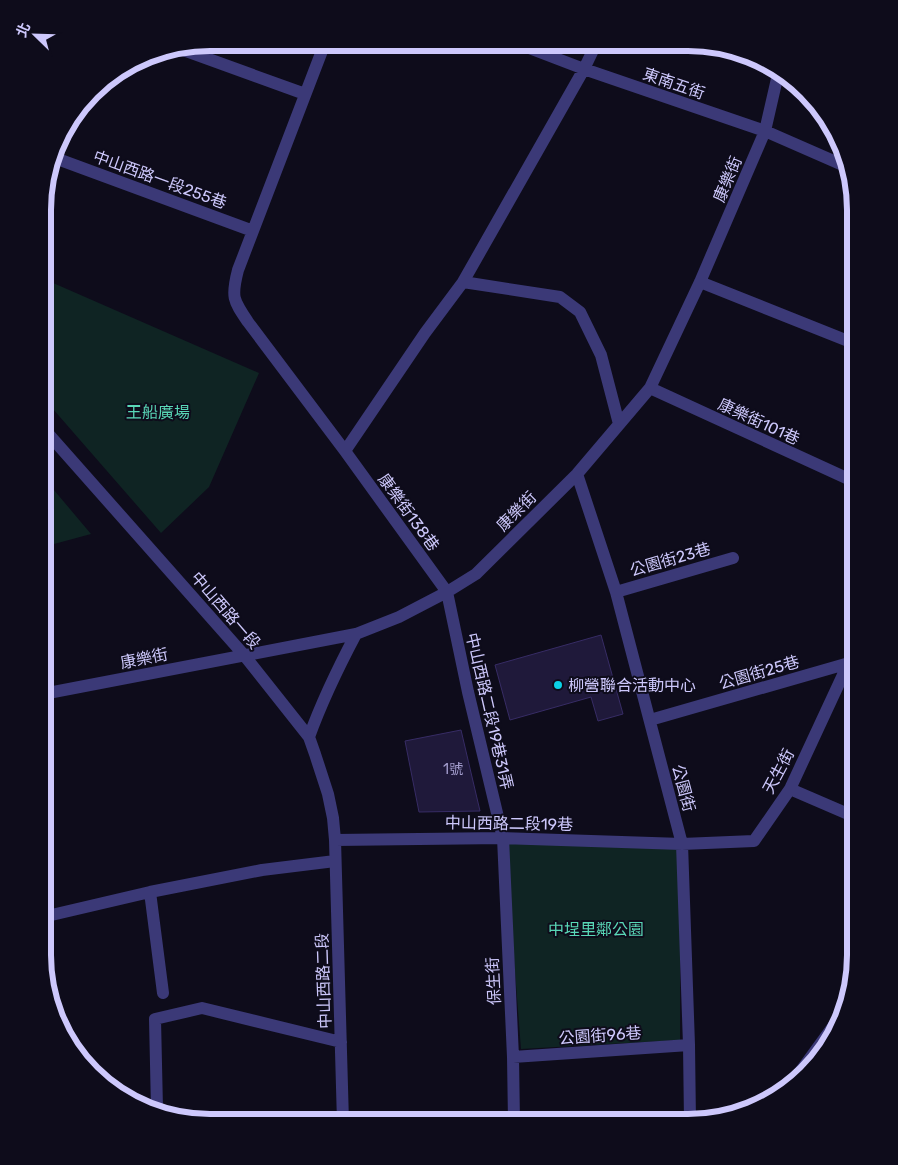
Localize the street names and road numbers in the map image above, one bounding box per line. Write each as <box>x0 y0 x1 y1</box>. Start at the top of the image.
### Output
street label: 東南五街 <box>640 64 707 103</box>
street label: 中山西路一段255巷 <box>91 147 229 212</box>
street label: 康樂街 <box>709 153 746 205</box>
street label: 康樂街101巷 <box>715 394 803 449</box>
street label: 康樂街138巷 <box>374 470 443 555</box>
street label: 康樂街 <box>493 488 540 535</box>
street label: 公園街23巷 <box>628 539 713 580</box>
street label: 中山西路一段 <box>187 568 264 653</box>
street label: 中山西路二段19巷31弄 <box>462 631 517 791</box>
street label: 康樂街 <box>119 645 169 672</box>
street label: 公園街25巷 <box>717 652 802 693</box>
street label: 天生街 <box>759 746 798 797</box>
street label: 公園街 <box>668 762 699 814</box>
street label: 中山西路二段19巷 <box>445 813 573 834</box>
street label: 中山西路二段 <box>312 933 335 1029</box>
street label: 保生街 <box>483 957 504 1005</box>
street label: 公園街96巷 <box>558 1023 642 1048</box>

